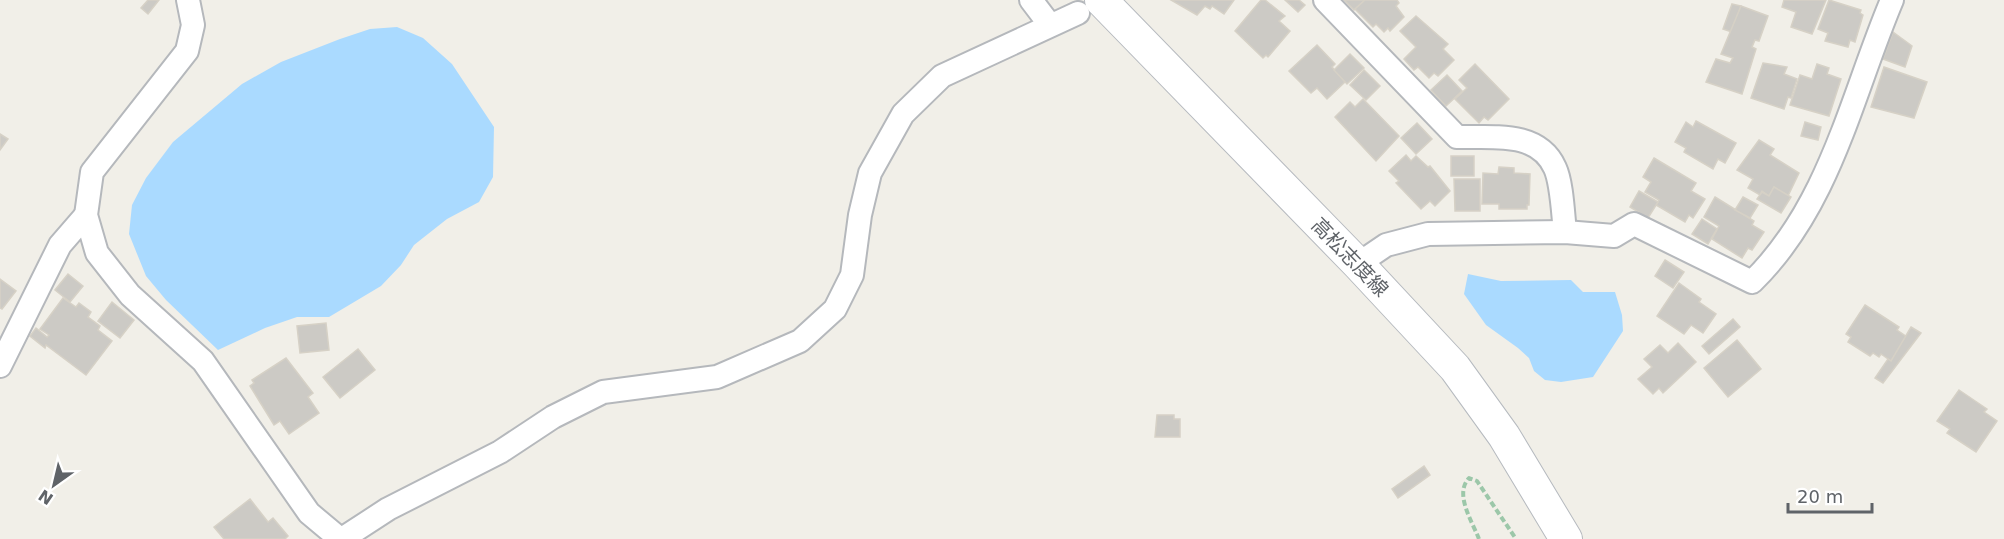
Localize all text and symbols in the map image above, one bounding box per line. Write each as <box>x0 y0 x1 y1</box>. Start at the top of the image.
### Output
street label: 高松志度線 <box>1307 213 1393 301</box>
north arrow <box>24 455 84 515</box>
scale bar <box>1788 476 1872 514</box>
text: N <box>35 485 57 509</box>
text: 20 m <box>1797 486 1843 507</box>

